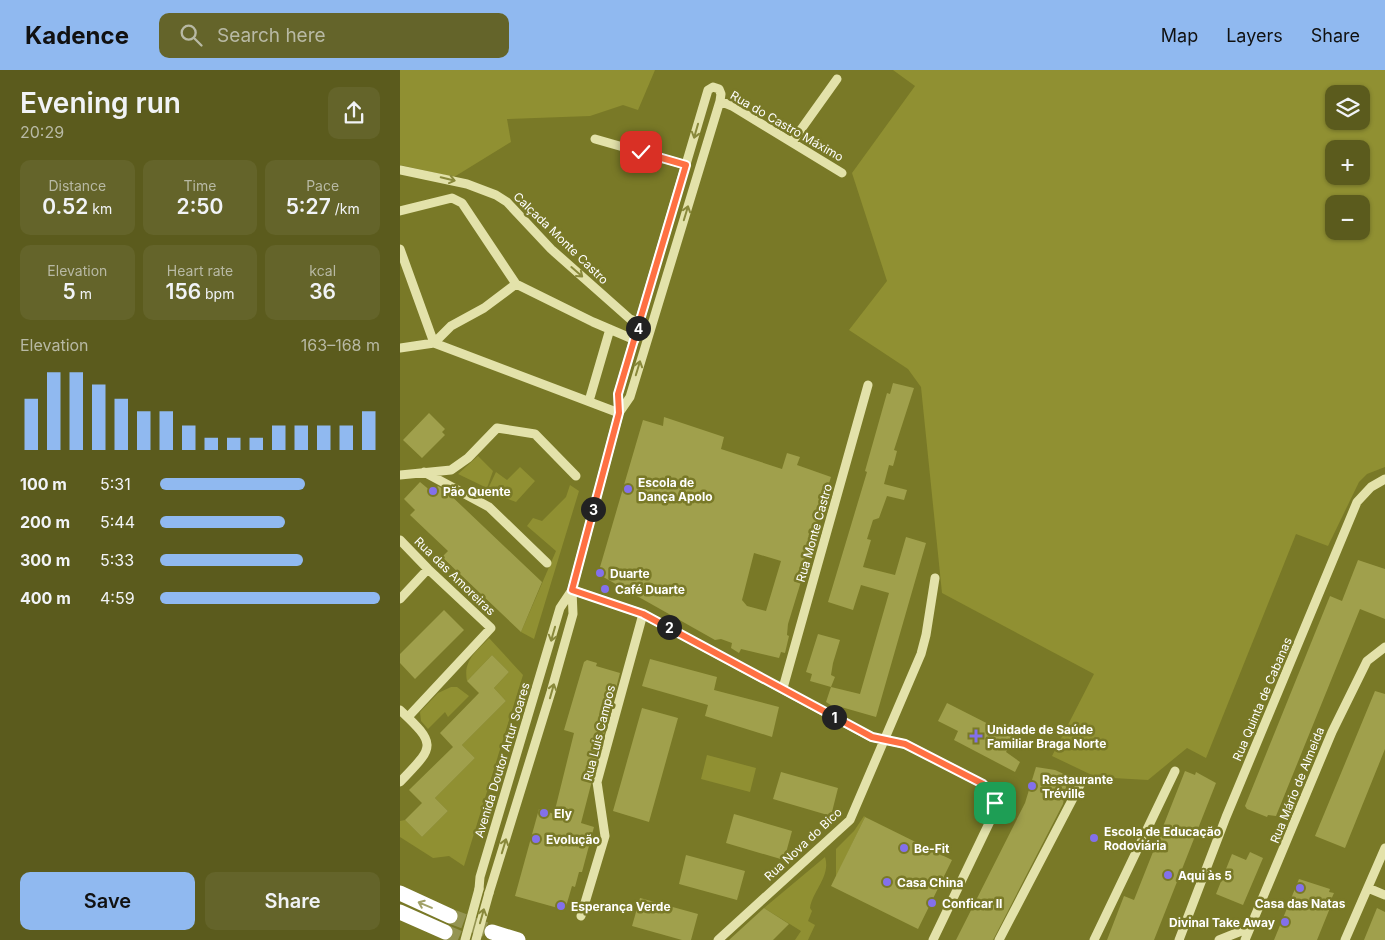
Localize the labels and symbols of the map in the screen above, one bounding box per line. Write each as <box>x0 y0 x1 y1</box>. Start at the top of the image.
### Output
street label: Rua do Castro Máximo <box>728 87 846 165</box>
one-way arrow <box>691 122 701 138</box>
pin <box>620 131 662 173</box>
one-way arrow <box>439 175 455 185</box>
street label: Calçada Monte Castro <box>510 189 612 287</box>
one-way arrow <box>681 205 691 221</box>
one-way arrow <box>570 266 583 277</box>
pin: 4 <box>626 316 650 340</box>
one-way arrow <box>634 361 644 377</box>
place label: Escola de Dança Apolo <box>638 475 713 504</box>
street label: Rua Monte Castro <box>793 482 835 584</box>
marker: Escola de Dança Apolo <box>622 483 634 495</box>
place label: Pão Quente <box>443 484 511 499</box>
marker: Pão Quente <box>427 485 439 497</box>
pin: 3 <box>580 496 606 522</box>
street label: Rua das Amoreiras <box>411 534 499 618</box>
place label: Duarte <box>610 566 650 581</box>
marker: Duarte <box>594 567 606 579</box>
place label: Café Duarte <box>615 582 685 597</box>
marker: Café Duarte <box>599 583 611 595</box>
pin: 2 <box>656 614 682 640</box>
one-way arrow <box>547 626 557 642</box>
street label: Rua Quinta de Cabanas <box>1229 635 1295 763</box>
street label: Avenida Doutor Artur Soares <box>471 681 533 839</box>
one-way arrow <box>547 683 557 699</box>
street label: Rua Luis Campos <box>580 683 618 783</box>
pin: 1 <box>822 704 846 730</box>
place label: Unidade de Saúde Familiar Braga Norte <box>987 722 1106 751</box>
street label: Rua Mário de Almeida <box>1267 725 1327 845</box>
marker: Unidade de Saúde Familiar Braga Norte <box>969 729 983 743</box>
place label: Restaurante Tréville <box>1042 772 1113 801</box>
marker: Restaurante Tréville <box>1026 780 1038 792</box>
pin <box>974 782 1016 824</box>
street label: Rua Nova do Bico <box>761 804 845 884</box>
place label: Ely <box>554 806 573 821</box>
marker: Ely <box>538 807 550 819</box>
place label: Escola de Educação Rodoviária <box>1104 824 1221 853</box>
place label: Evolução <box>546 832 600 847</box>
marker: Escola de Educação Rodoviária <box>1088 832 1100 844</box>
marker: Evolução <box>530 833 542 845</box>
one-way arrow <box>499 838 509 854</box>
place label: Be-Fit <box>914 841 950 856</box>
marker: Be-Fit <box>898 842 910 854</box>
place label: Aqui às 5 <box>1178 868 1232 883</box>
marker: Aqui às 5 <box>1162 869 1174 881</box>
place label: Casa China <box>897 875 963 890</box>
marker: Casa China <box>881 876 893 888</box>
marker: Casa das Natas <box>1294 882 1306 894</box>
place label: Conficar II <box>942 896 1002 911</box>
place label: Casa das Natas <box>1255 896 1346 911</box>
marker: Conficar II <box>926 897 938 909</box>
place label: Esperança Verde <box>571 899 671 914</box>
one-way arrow <box>418 900 433 909</box>
marker: Esperança Verde <box>555 900 567 912</box>
one-way arrow <box>478 909 488 925</box>
place label: Divinal Take Away <box>1169 915 1276 930</box>
marker: Divinal Take Away <box>1279 916 1291 928</box>

